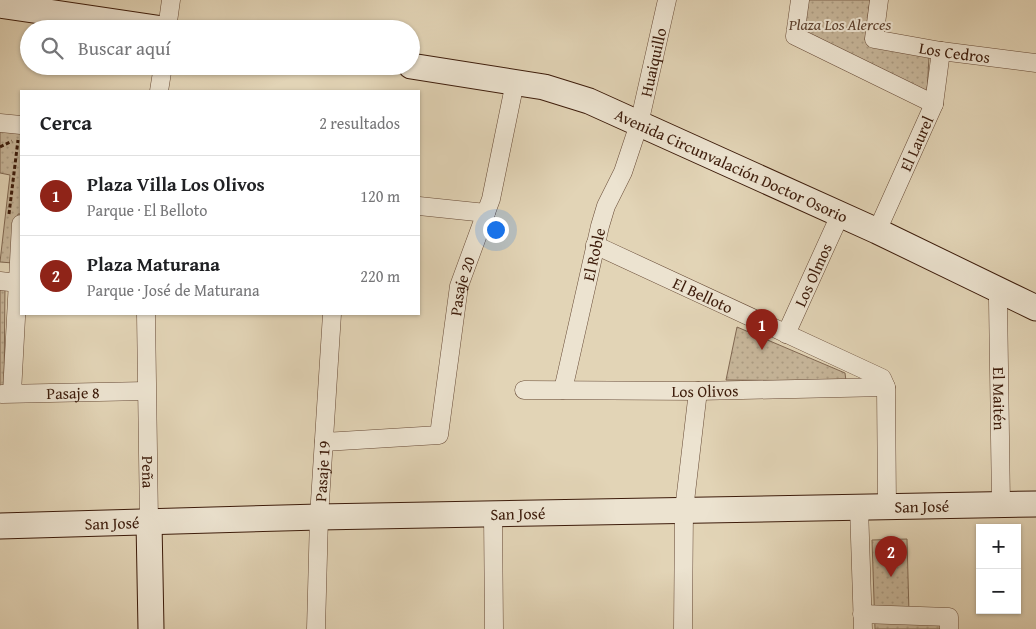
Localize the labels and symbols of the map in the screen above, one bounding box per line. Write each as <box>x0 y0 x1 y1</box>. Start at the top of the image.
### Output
park label: Plaza Los Alerces <box>788 12 892 36</box>
street label: Huaiquillo <box>634 25 672 99</box>
street label: Los Cedros <box>917 35 991 69</box>
street label: Avenida Circunvalación Doctor Osorio <box>611 102 852 228</box>
street label: El Laurel <box>893 111 939 175</box>
your location <box>483 217 509 243</box>
street label: El Roble <box>576 226 611 283</box>
street label: Los Olmos <box>788 239 838 311</box>
street label: Pasaje 20 <box>443 253 481 317</box>
street label: El Belloto <box>669 271 737 319</box>
pin: 1 <box>746 309 778 350</box>
street label: El Maitén <box>987 367 1012 431</box>
street label: Los Olivos <box>672 378 739 403</box>
street label: Pasaje 8 <box>46 380 100 405</box>
street label: Pasaje 19 <box>308 440 336 502</box>
street label: Peña <box>136 455 161 489</box>
street label: San José <box>894 494 949 519</box>
street label: San José <box>490 501 546 526</box>
street label: San José <box>84 510 140 536</box>
pin: 2 <box>875 536 907 577</box>

